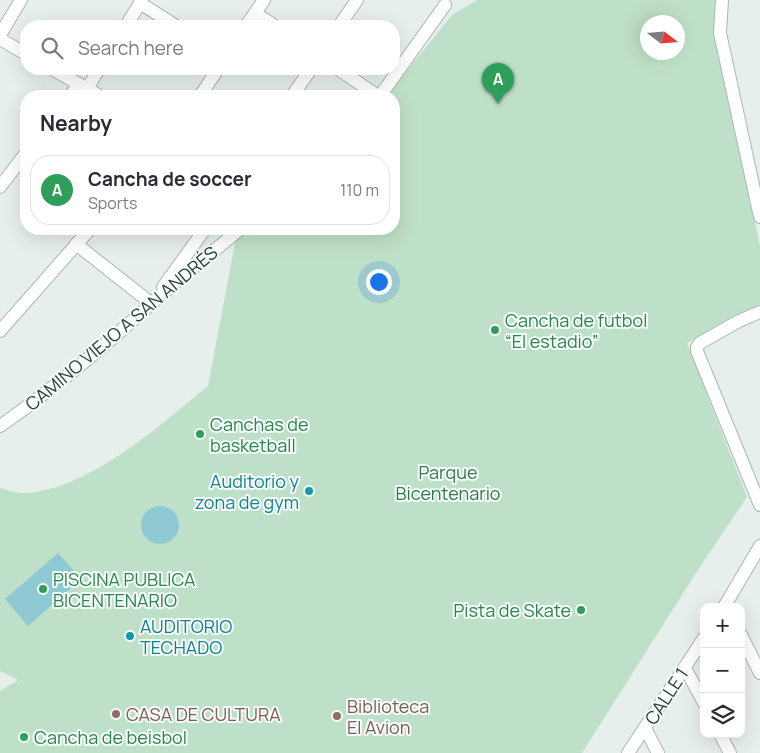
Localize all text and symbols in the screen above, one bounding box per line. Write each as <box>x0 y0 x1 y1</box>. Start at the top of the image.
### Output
north arrow <box>640 15 685 60</box>
search box <box>20 20 400 75</box>
icon: search <box>38 34 66 62</box>
text: Search here <box>78 35 184 61</box>
pin: A <box>482 63 514 104</box>
text: Nearby <box>40 109 112 137</box>
text: Cancha de soccer <box>88 166 252 192</box>
text: A <box>52 179 62 201</box>
text: 110 m <box>340 179 379 201</box>
text: Sports <box>88 192 137 214</box>
street label: CAMINO VIEJO A SAN ANDRÉS <box>20 240 222 416</box>
your location <box>366 269 392 295</box>
place label: Cancha de futbol “El estadio” <box>505 308 647 353</box>
marker: Cancha de futbol “El estadio” <box>489 324 501 336</box>
place label: Canchas de basketball <box>210 412 308 457</box>
marker: Canchas de basketball <box>194 428 206 440</box>
park label: Parque Bicentenario <box>395 460 501 505</box>
place label: Auditorio y zona de gym <box>195 469 299 514</box>
marker: Auditorio y zona de gym <box>303 485 315 497</box>
place label: PISCINA PUBLICA BICENTENARIO <box>53 567 196 612</box>
marker: PISCINA PUBLICA BICENTENARIO <box>37 583 49 595</box>
place label: Pista de Skate <box>453 598 571 622</box>
map controls <box>700 603 745 738</box>
button: + <box>700 603 745 648</box>
marker: Pista de Skate <box>575 604 587 616</box>
place label: AUDITORIO TECHADO <box>140 614 232 659</box>
marker: AUDITORIO TECHADO <box>124 630 136 642</box>
button: − <box>700 648 745 693</box>
street label: CALLE 1 <box>639 663 693 729</box>
button: layers <box>700 693 745 738</box>
place label: Biblioteca El Avion <box>347 694 429 739</box>
place label: CASA DE CULTURA <box>126 702 281 726</box>
marker: CASA DE CULTURA <box>110 708 122 720</box>
marker: Biblioteca El Avion <box>331 710 343 722</box>
place label: Cancha de beisbol <box>34 725 187 749</box>
marker: Cancha de beisbol <box>18 731 30 743</box>

